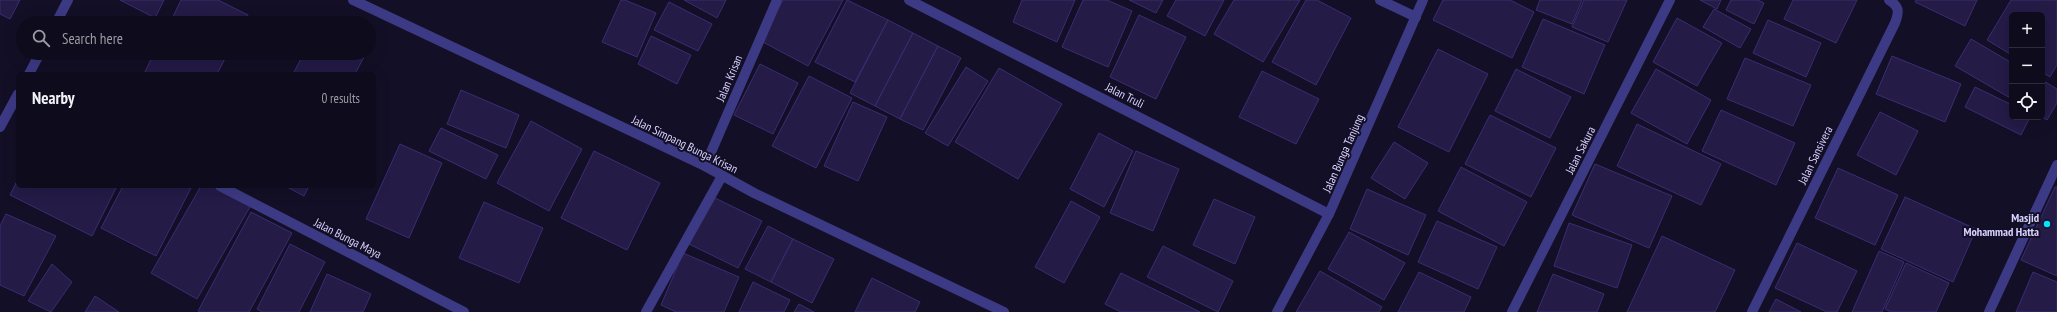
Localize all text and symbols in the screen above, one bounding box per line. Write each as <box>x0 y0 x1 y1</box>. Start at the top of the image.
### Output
map controls <box>2009 12 2045 120</box>
button: + <box>2009 12 2045 48</box>
search box <box>16 16 376 60</box>
icon: search <box>30 27 52 49</box>
text: Search here <box>62 29 123 48</box>
button: − <box>2009 48 2045 84</box>
street label: Jalan Krisan <box>712 53 745 104</box>
street label: Jalan Truli <box>1102 79 1147 111</box>
button: locate <box>2009 84 2045 120</box>
text: Nearby <box>32 87 75 109</box>
text: 0 results <box>321 90 360 107</box>
street label: Jalan Simpang Bunga Krisan <box>629 111 740 176</box>
street label: Jalan Bunga Tanjung <box>1319 112 1367 195</box>
street label: Jalan Sansivera <box>1794 123 1836 187</box>
street label: Jalan Sakura <box>1561 124 1598 177</box>
place label: Masjid Mohammad Hatta <box>1963 210 2039 239</box>
street label: Jalan Bunga Maya <box>311 214 384 261</box>
marker: Masjid Mohammad Hatta <box>2042 219 2052 229</box>

